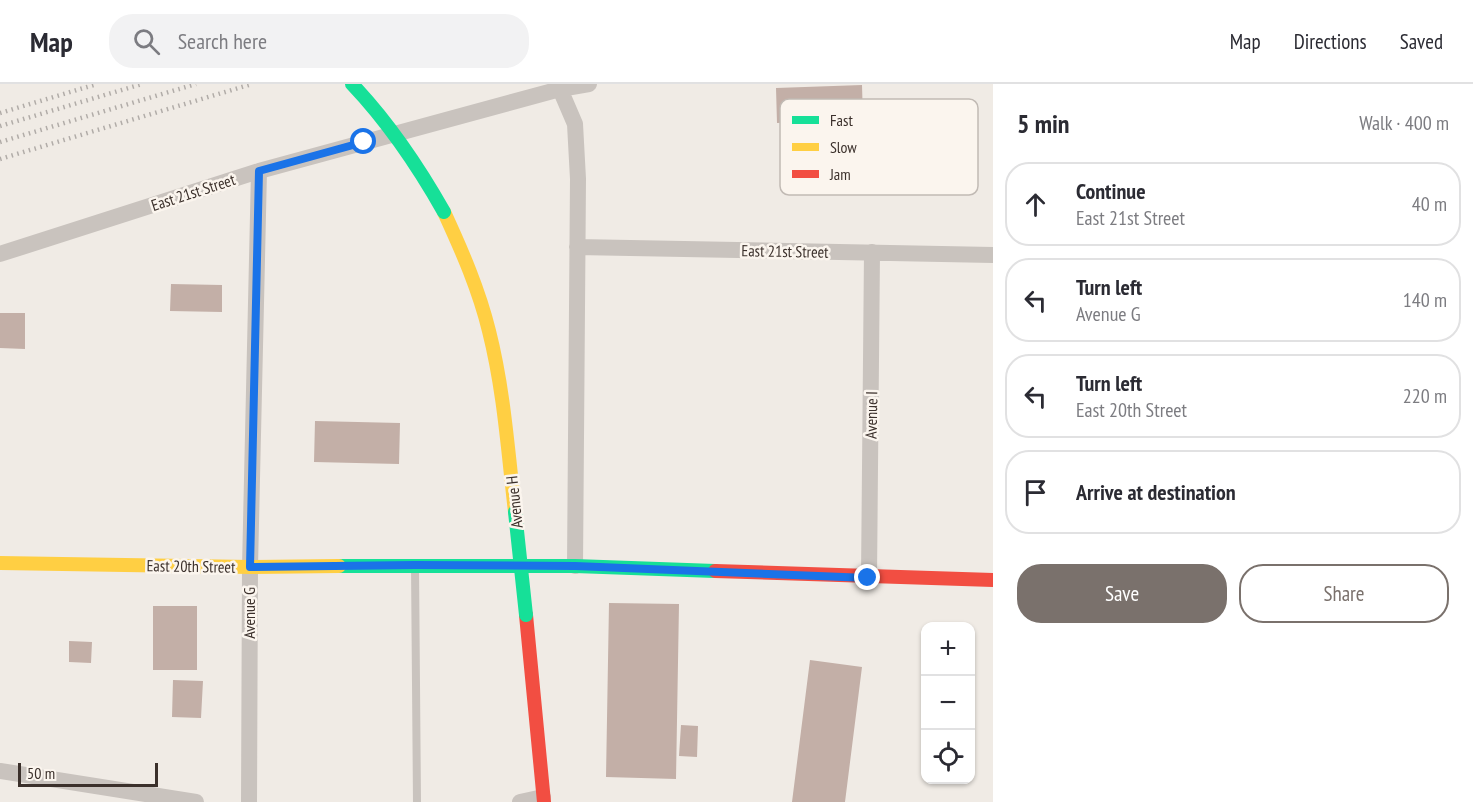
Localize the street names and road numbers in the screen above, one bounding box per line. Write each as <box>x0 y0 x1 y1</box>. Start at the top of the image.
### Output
street label: East 21st Street <box>148 169 238 215</box>
street label: East 21st Street <box>741 240 829 262</box>
street label: Avenue I <box>861 391 881 439</box>
street label: Avenue H <box>501 475 527 529</box>
street label: East 20th Street <box>146 555 236 577</box>
street label: Avenue G <box>239 587 259 639</box>

